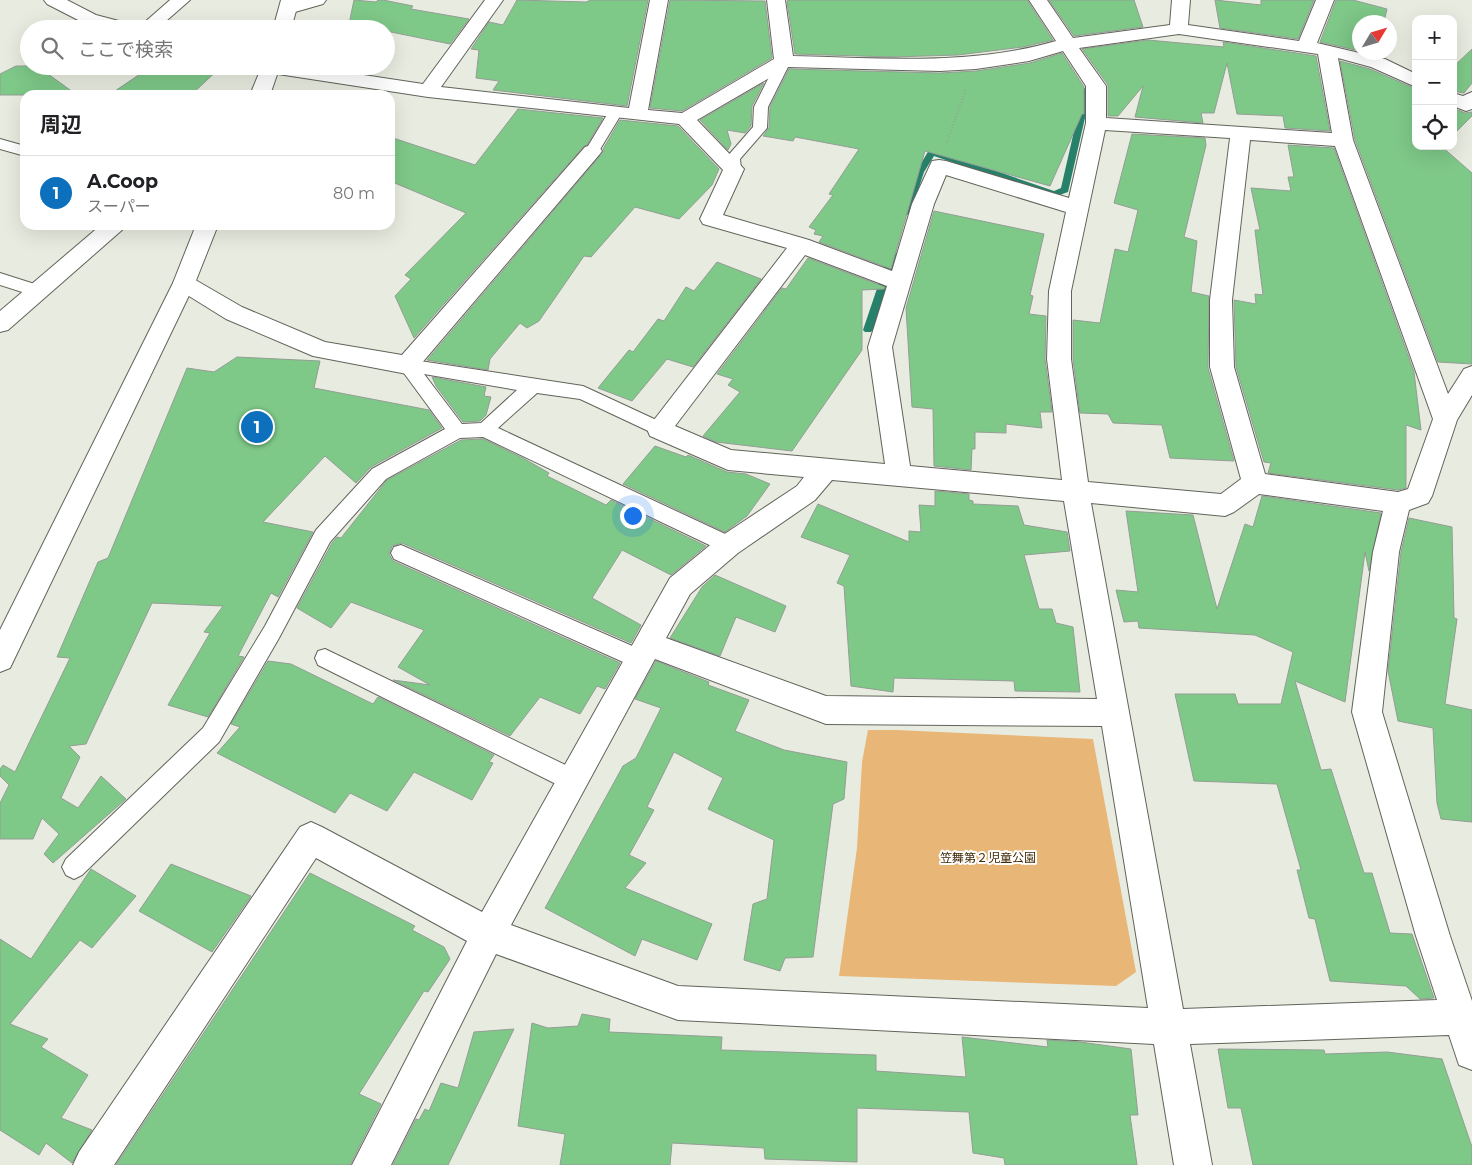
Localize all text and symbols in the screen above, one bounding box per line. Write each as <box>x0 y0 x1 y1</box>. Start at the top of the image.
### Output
north arrow <box>1352 15 1397 60</box>
map controls <box>1412 15 1457 150</box>
button: + <box>1412 15 1457 60</box>
search box <box>20 20 395 75</box>
icon: search <box>38 34 66 62</box>
text: ここで検索 <box>78 38 173 61</box>
button: − <box>1412 60 1457 105</box>
button: locate <box>1412 105 1457 150</box>
text: 周辺 <box>40 112 82 137</box>
text: A.Coop <box>87 170 158 193</box>
text: 1 <box>53 184 59 203</box>
text: 80 m <box>333 184 375 203</box>
text: スーパー <box>87 197 151 216</box>
pin: 1 <box>241 408 273 446</box>
your location <box>620 503 646 529</box>
park label: 笠舞第２児童公園 <box>940 850 1036 865</box>

